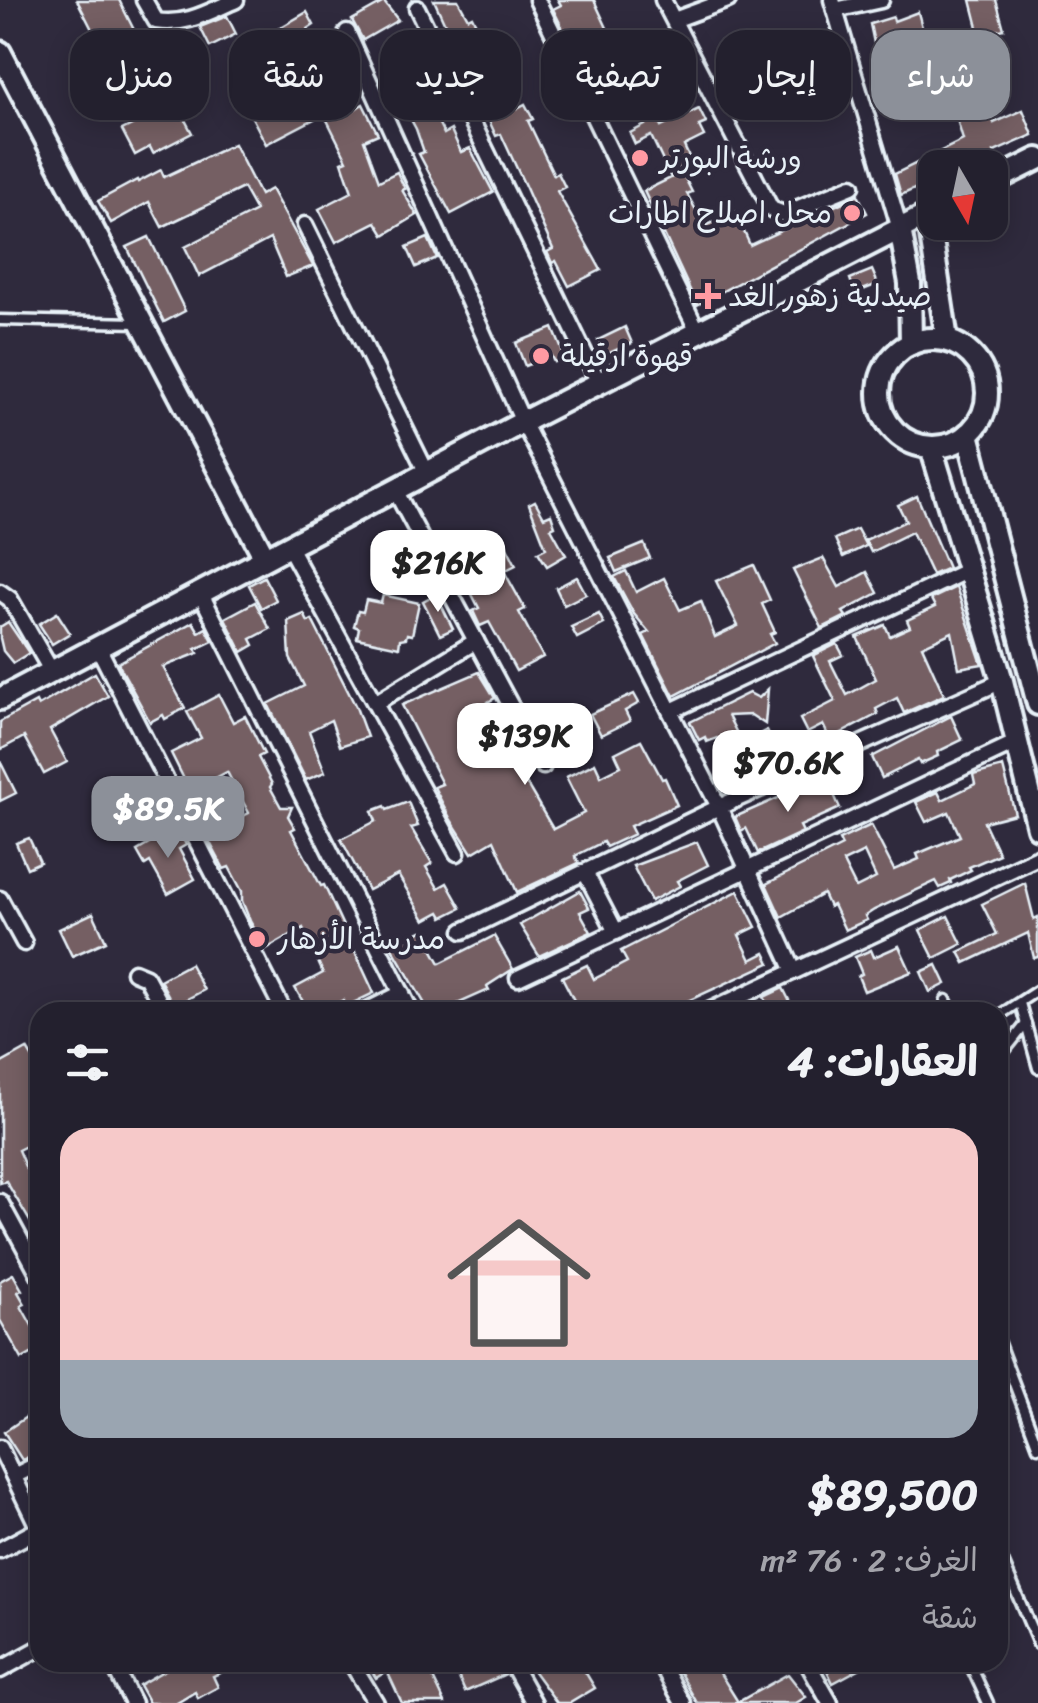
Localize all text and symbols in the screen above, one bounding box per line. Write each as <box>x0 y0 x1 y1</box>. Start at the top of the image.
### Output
chip: منزل <box>70 30 209 120</box>
chip: شقة <box>229 30 360 120</box>
chip: جديد <box>380 30 521 120</box>
chip: تصفية <box>541 30 696 120</box>
chip: إيجار <box>716 30 851 120</box>
chip: شراء <box>871 30 1010 120</box>
place label: ورشة البورتر <box>657 131 802 185</box>
marker: ورشة البورتر <box>629 147 651 169</box>
north arrow <box>918 150 1008 240</box>
map controls <box>918 150 1008 240</box>
place label: محل اصلاح اطارات <box>608 186 832 240</box>
marker: محل اصلاح اطارات <box>841 202 863 224</box>
place label: صيدلية زهور الغد <box>728 269 932 323</box>
marker: صيدلية زهور الغد <box>697 285 719 307</box>
place label: قهوة ارقيلة <box>561 329 693 383</box>
marker: قهوة ارقيلة <box>530 345 552 367</box>
pin: $216K <box>368 530 508 615</box>
text: $216K <box>392 534 484 591</box>
pin: $139K <box>455 703 595 788</box>
text: $139K <box>479 707 571 764</box>
pin: $70.6K <box>707 730 869 815</box>
text: $70.6K <box>734 734 842 791</box>
pin: $89.5K <box>87 776 249 861</box>
text: $89.5K <box>113 780 223 837</box>
place label: مدرسة الأزهار <box>276 912 445 966</box>
marker: مدرسة الأزهار <box>246 928 268 950</box>
text: العقارات: 4 <box>787 1025 978 1099</box>
icon: filters <box>60 1035 115 1090</box>
icon: home <box>429 1193 609 1373</box>
text: $89,500 <box>809 1458 978 1532</box>
text: الغرف: 2 · 76 m² <box>761 1532 978 1589</box>
text: شقة <box>922 1589 978 1646</box>

